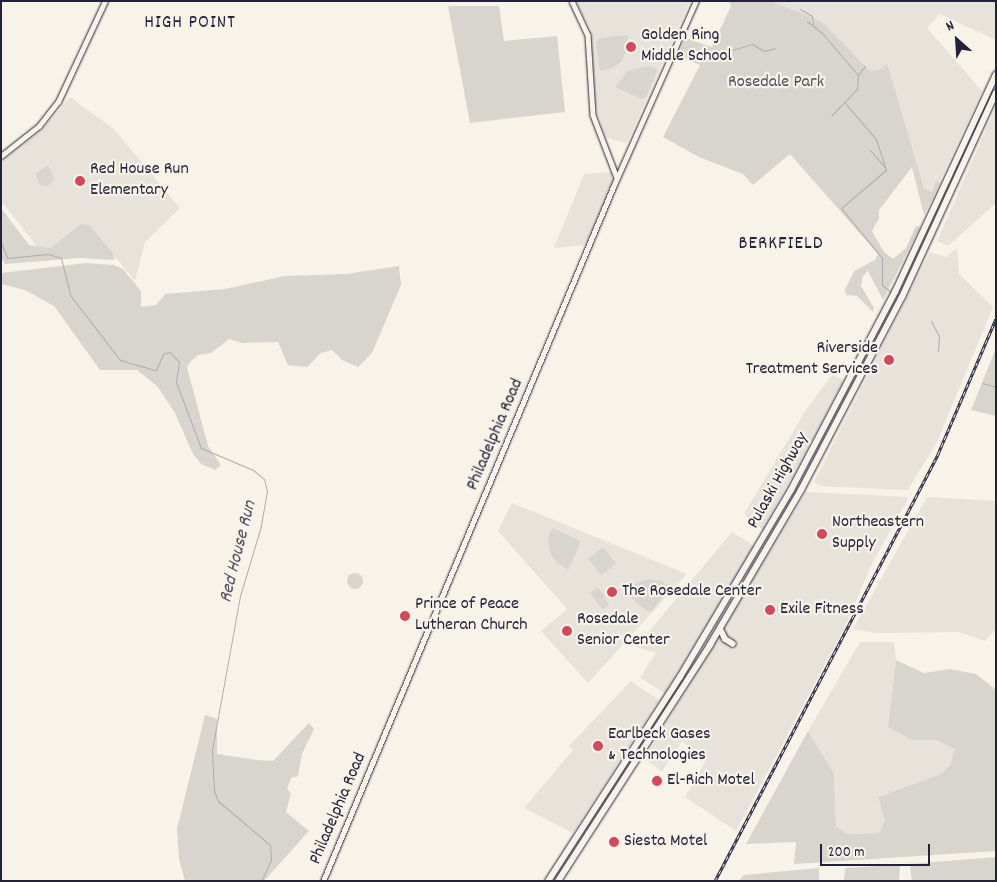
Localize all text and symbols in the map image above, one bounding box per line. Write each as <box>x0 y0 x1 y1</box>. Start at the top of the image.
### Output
district label: HIGH POINT <box>143 13 237 35</box>
north arrow <box>932 15 982 65</box>
text: N <box>943 16 958 37</box>
place label: Golden Ring Middle School <box>641 26 732 68</box>
marker: Golden Ring Middle School <box>625 41 637 53</box>
park label: Rosedale Park <box>728 72 824 94</box>
place label: Red House Run Elementary <box>90 160 189 202</box>
marker: Red House Run Elementary <box>74 175 86 187</box>
district label: BERKFIELD <box>737 234 825 256</box>
place label: Riverside Treatment Services <box>746 339 878 382</box>
marker: Riverside Treatment Services <box>882 353 896 367</box>
street label: Philadelphia Road <box>463 376 529 494</box>
street label: Pulaski Highway <box>744 429 814 533</box>
water label: Red House Run <box>215 499 263 605</box>
place label: Northeastern Supply <box>832 513 924 556</box>
marker: Northeastern Supply <box>816 528 828 540</box>
place label: The Rosedale Center <box>622 581 761 603</box>
marker: The Rosedale Center <box>606 586 618 598</box>
place label: Prince of Peace Lutheran Church <box>415 595 528 638</box>
place label: Exile Fitness <box>780 599 864 621</box>
marker: Exile Fitness <box>764 604 776 616</box>
marker: Prince of Peace Lutheran Church <box>399 610 411 622</box>
place label: Rosedale Senior Center <box>577 610 670 652</box>
marker: Rosedale Senior Center <box>561 625 573 637</box>
place label: Earlbeck Gases & Technologies <box>608 725 711 768</box>
marker: Earlbeck Gases & Technologies <box>592 740 604 752</box>
street label: Philadelphia Road <box>306 750 372 868</box>
place label: El-Rich Motel <box>667 770 755 792</box>
marker: El-Rich Motel <box>651 775 663 787</box>
place label: Siesta Motel <box>624 831 707 853</box>
scale bar <box>822 834 932 866</box>
marker: Siesta Motel <box>608 836 620 848</box>
text: 200 m <box>828 842 865 864</box>

